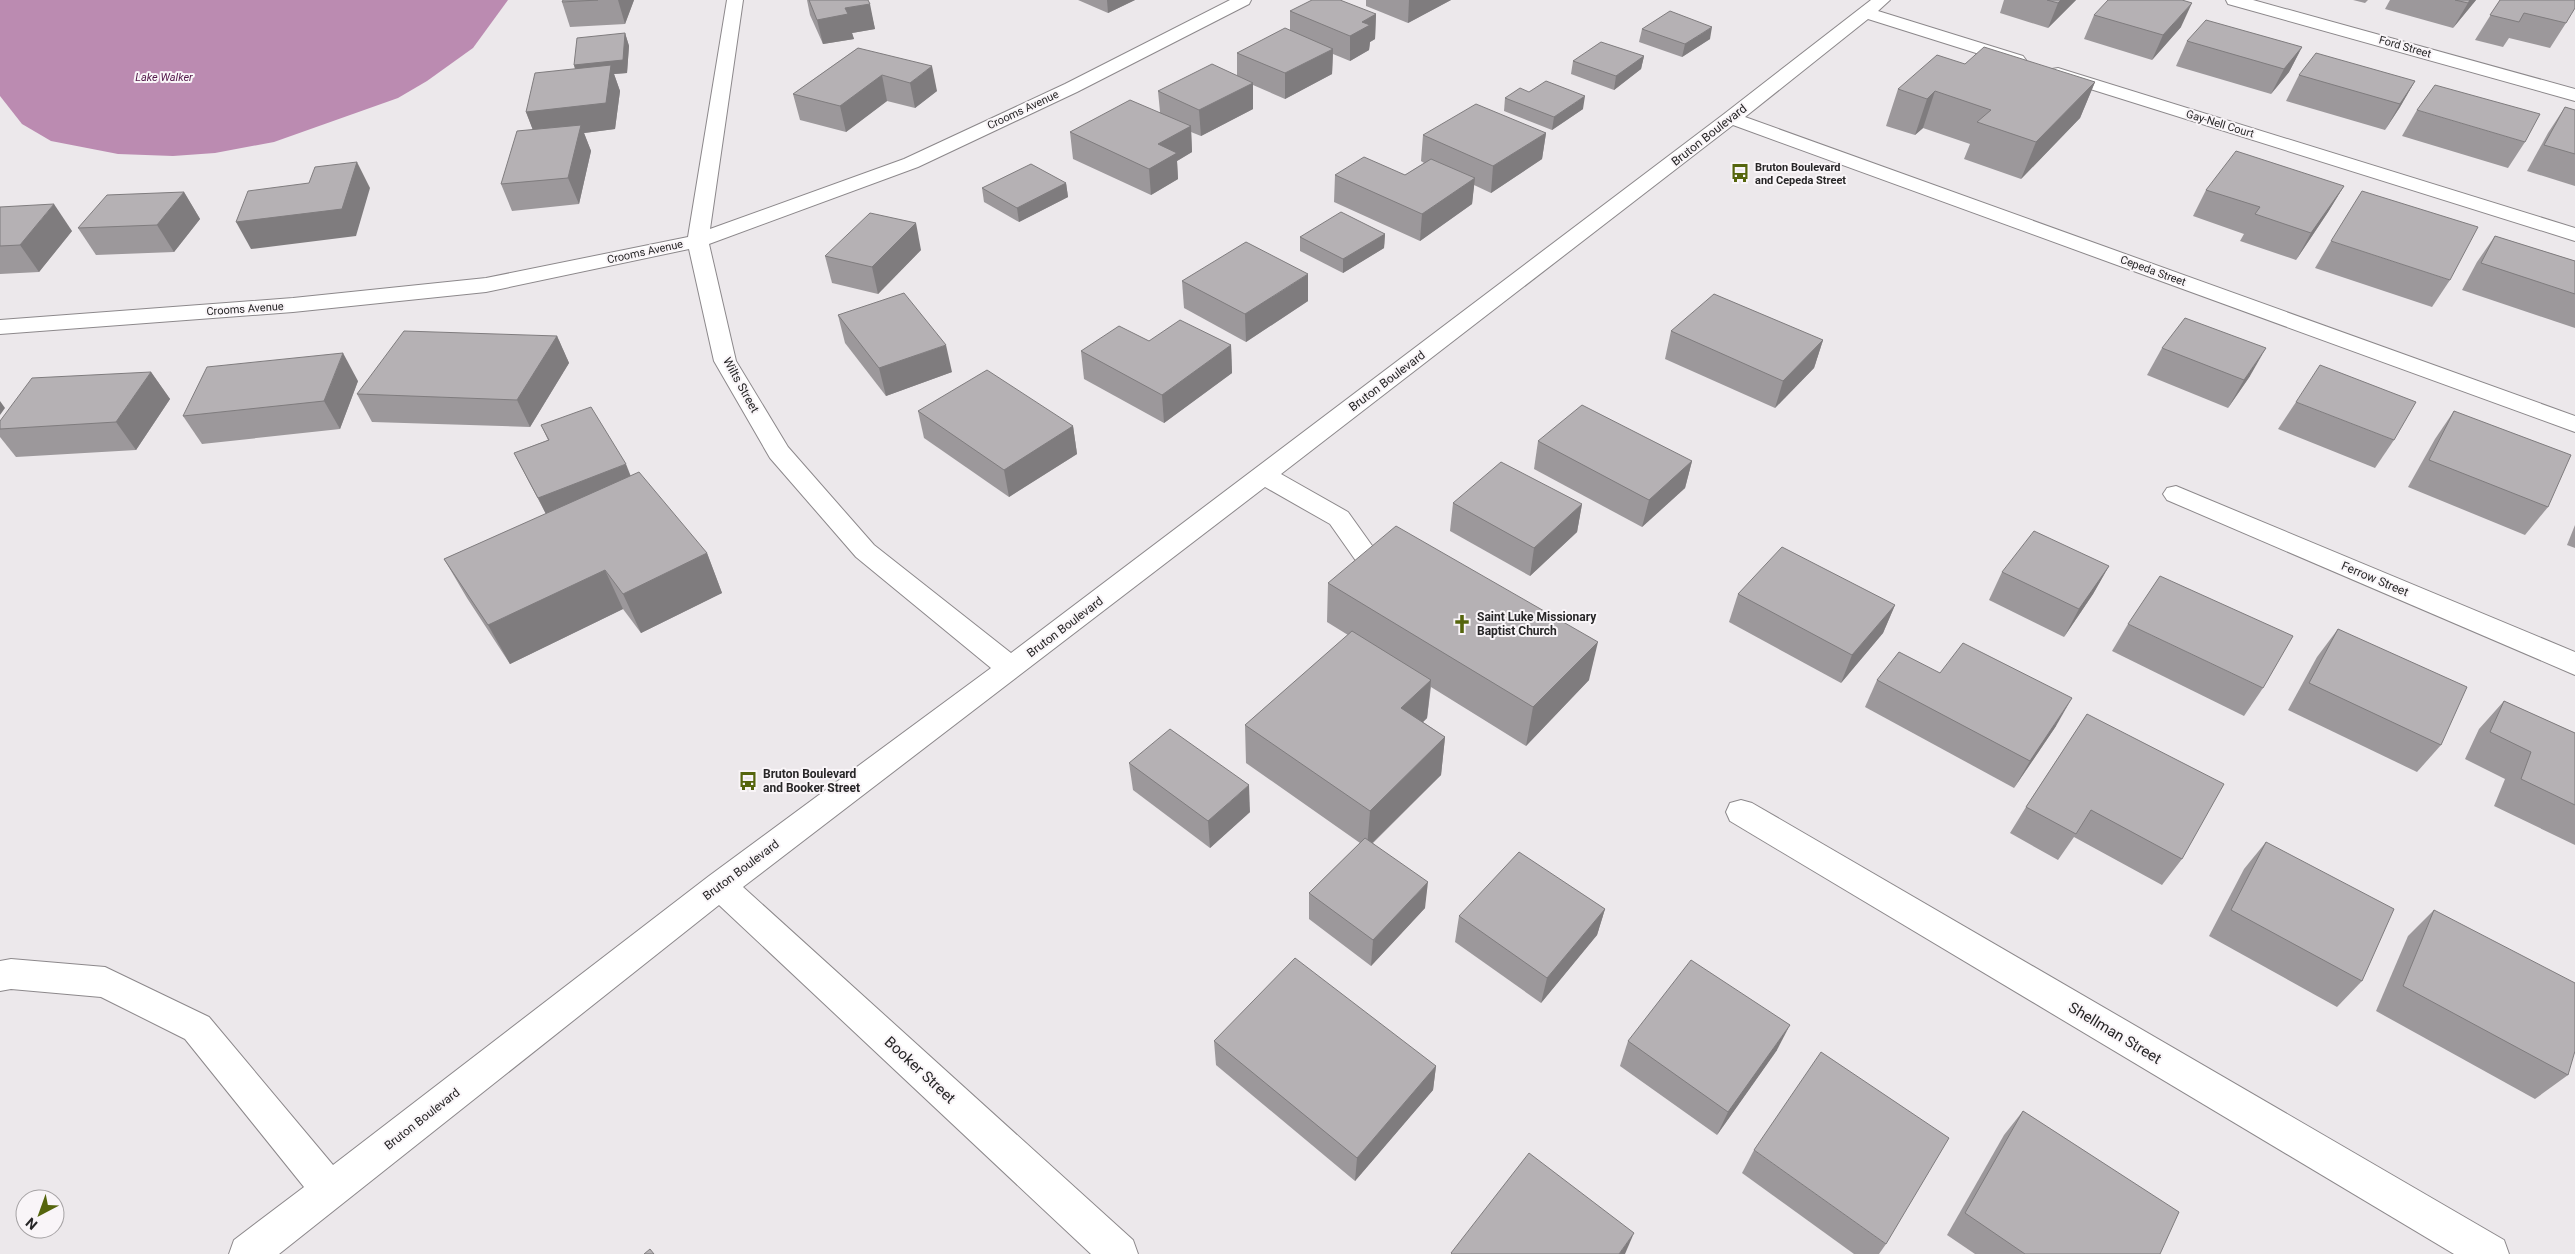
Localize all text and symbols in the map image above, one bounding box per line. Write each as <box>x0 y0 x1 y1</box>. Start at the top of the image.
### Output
street label: Ford Street <box>2377 33 2433 61</box>
water label: Lake Walker <box>135 71 193 84</box>
street label: Crooms Avenue <box>985 88 1061 132</box>
street label: Bruton Boulevard <box>1669 101 1749 169</box>
street label: Gay-Nell Court <box>2184 107 2256 141</box>
place label: Bruton Boulevard and Cepeda Street <box>1755 161 1846 187</box>
bus stop icon: Bruton Boulevard and Cepeda Street <box>1729 162 1751 184</box>
street label: Crooms Avenue <box>606 238 684 266</box>
street label: Cepeda Street <box>2118 253 2188 289</box>
street label: Crooms Avenue <box>206 300 284 318</box>
street label: Bruton Boulevard <box>1346 348 1428 414</box>
street label: Wilts Street <box>720 355 762 415</box>
street label: Ferrow Street <box>2339 559 2411 599</box>
street label: Bruton Boulevard <box>1024 594 1106 660</box>
place label: Saint Luke Missionary Baptist Church <box>1477 610 1597 638</box>
church icon: Saint Luke Missionary Baptist Church <box>1451 613 1473 635</box>
place label: Bruton Boulevard and Booker Street <box>763 767 860 795</box>
bus stop icon: Bruton Boulevard and Booker Street <box>737 770 759 792</box>
street label: Bruton Boulevard <box>700 837 782 903</box>
street label: Shellman Street <box>2065 998 2165 1068</box>
street label: Booker Street <box>881 1033 959 1107</box>
street label: Bruton Boulevard <box>382 1085 462 1153</box>
north arrow <box>15 1189 65 1239</box>
text: N <box>22 1215 40 1233</box>

